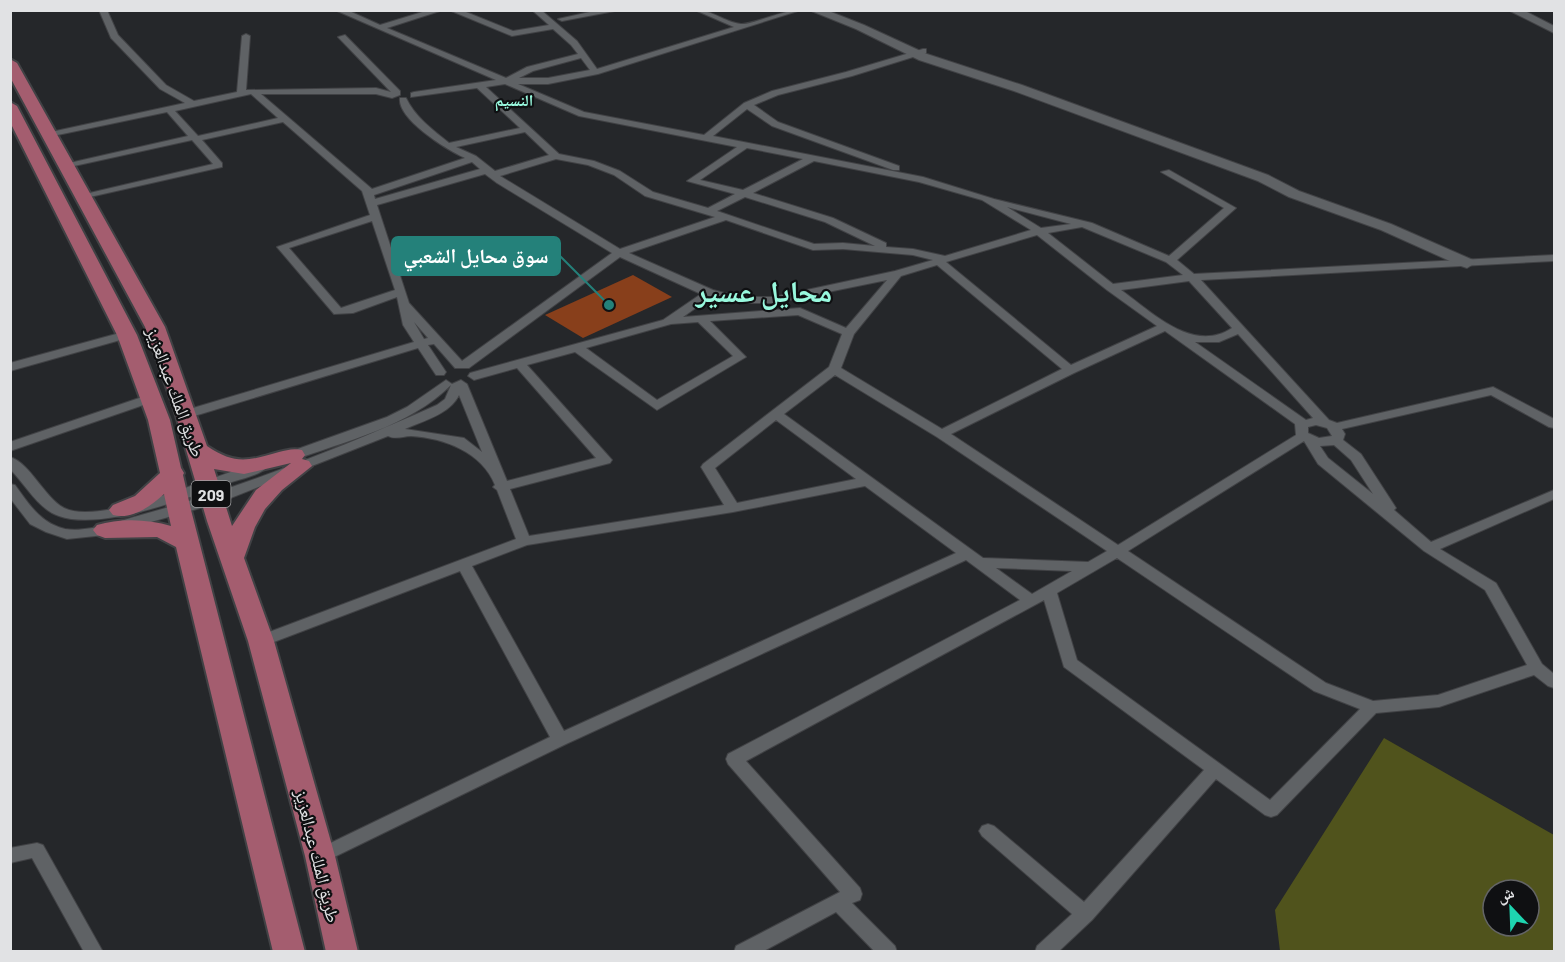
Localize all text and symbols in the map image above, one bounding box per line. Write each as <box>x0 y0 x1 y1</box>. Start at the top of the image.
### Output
district label: النسيم <box>495 90 533 112</box>
callout: سوق محايل الشعبي <box>392 237 560 275</box>
text: سوق محايل الشعبي <box>404 243 548 272</box>
district label: محايل عسير <box>694 272 832 310</box>
street label: طريق الملك عبدالعزيز <box>141 323 210 460</box>
road number: 209 <box>192 481 230 507</box>
street label: طريق الملك عبدالعزيز <box>290 786 345 925</box>
north arrow <box>1481 878 1541 938</box>
text: ش <box>1493 882 1517 907</box>

